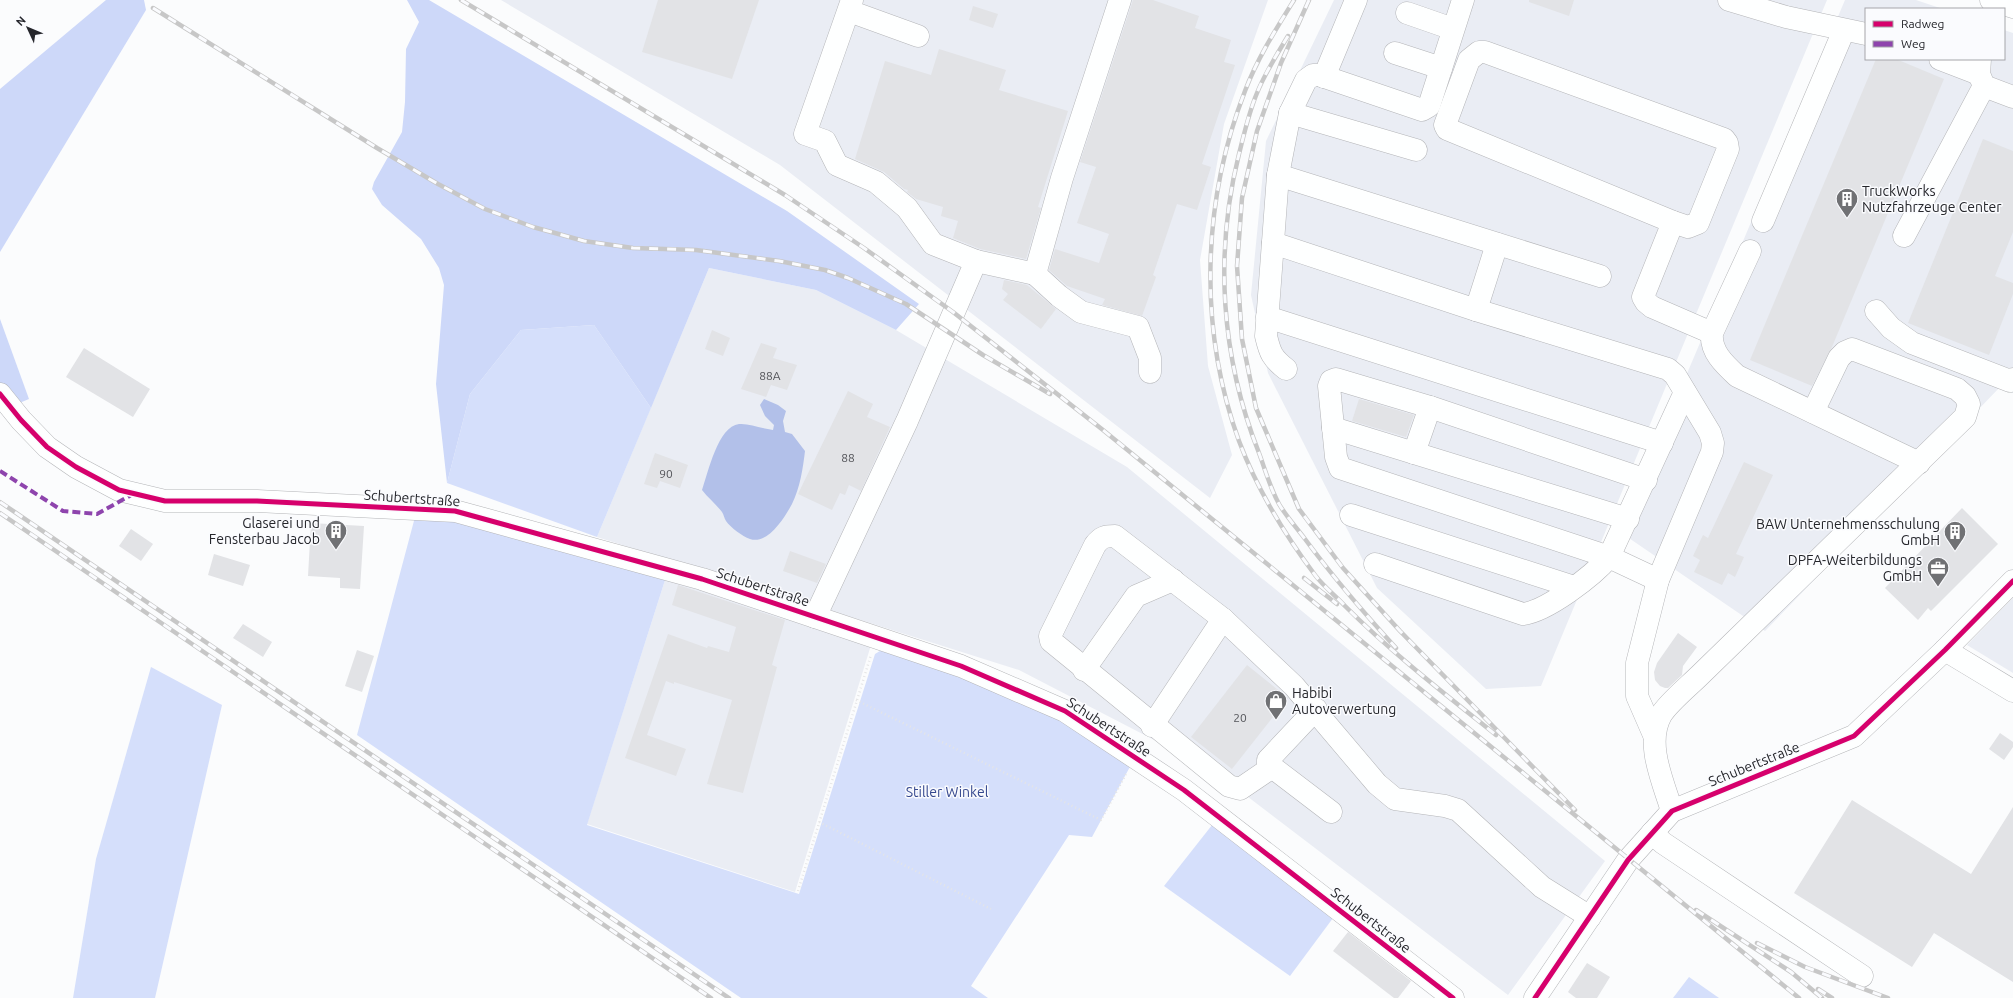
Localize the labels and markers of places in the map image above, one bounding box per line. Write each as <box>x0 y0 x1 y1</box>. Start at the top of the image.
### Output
place label: TruckWorks Nutzfahrzeuge Center <box>1862 183 2002 215</box>
building icon: TruckWorks Nutzfahrzeuge Center <box>1834 186 1860 219</box>
place label: Glaserei und Fensterbau Jacob <box>209 515 320 547</box>
place label: BAW Unternehmensschulung GmbH <box>1756 516 1940 548</box>
building icon: Glaserei und Fensterbau Jacob <box>323 518 349 551</box>
building icon: BAW Unternehmensschulung GmbH <box>1942 519 1968 552</box>
place label: DPFA-Weiterbildungs GmbH <box>1788 552 1922 584</box>
office icon: DPFA-Weiterbildungs GmbH <box>1925 555 1951 588</box>
place label: Habibi Autoverwertung <box>1292 685 1396 717</box>
shop icon: Habibi Autoverwertung <box>1263 688 1289 721</box>

